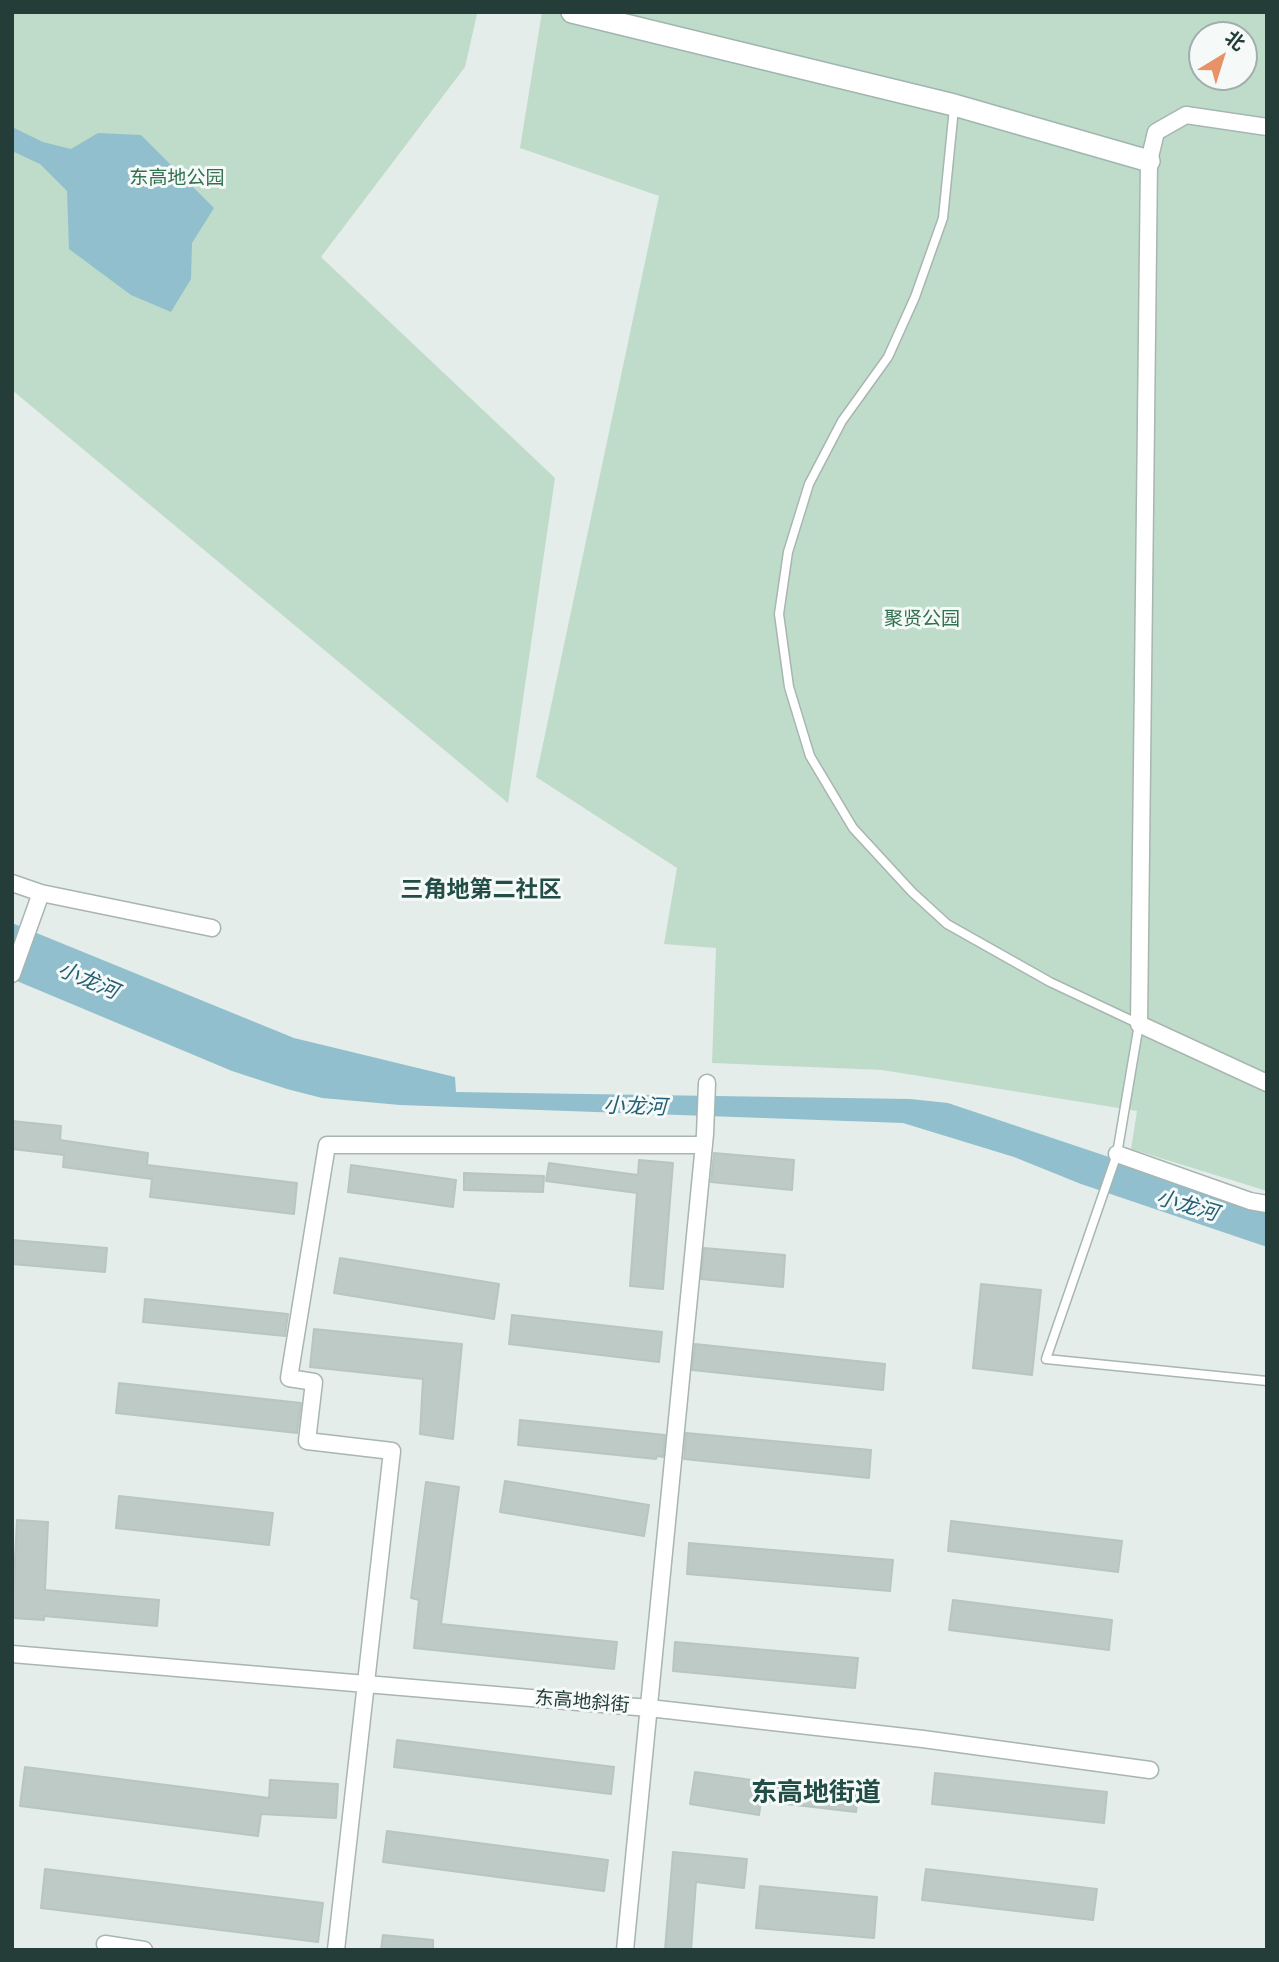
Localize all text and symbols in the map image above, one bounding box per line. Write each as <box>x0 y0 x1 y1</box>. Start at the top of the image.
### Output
north arrow <box>1188 21 1258 91</box>
text: 北 <box>1220 26 1250 56</box>
park label: 东高地公园 <box>130 167 224 189</box>
park label: 聚贤公园 <box>884 608 960 630</box>
district label: 三角地第二社区 <box>401 876 561 904</box>
water label: 小龙河 <box>54 957 122 1005</box>
water label: 小龙河 <box>603 1093 667 1121</box>
water label: 小龙河 <box>1153 1185 1221 1227</box>
street label: 东高地斜街 <box>534 1687 630 1717</box>
district label: 东高地街道 <box>751 1777 881 1809</box>

